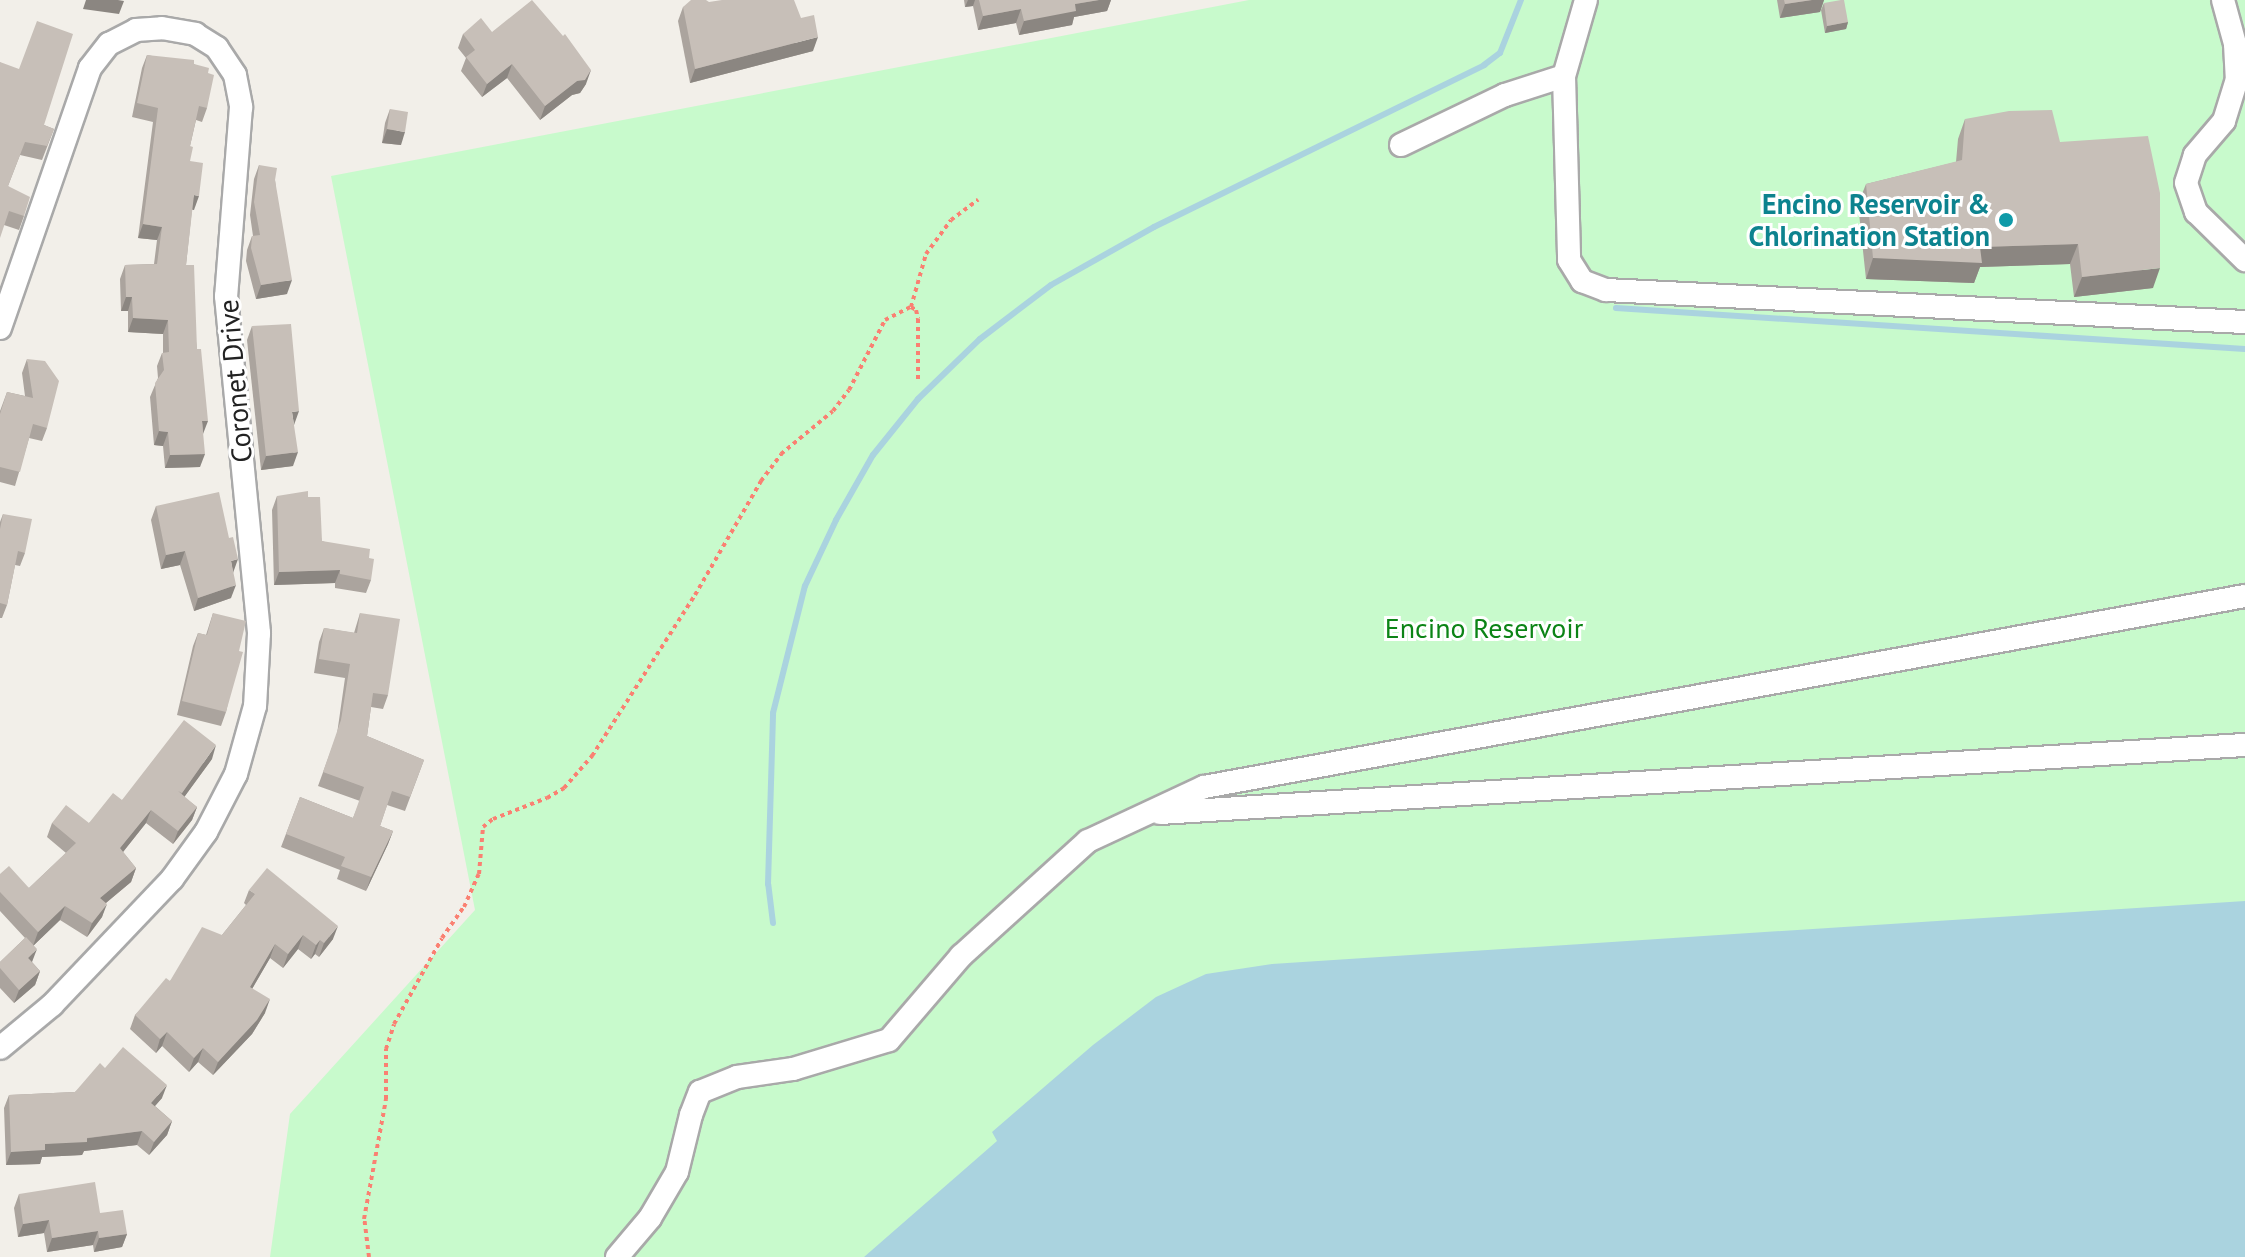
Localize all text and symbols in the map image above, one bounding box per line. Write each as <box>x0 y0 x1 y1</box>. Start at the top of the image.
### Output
place label: Encino Reservoir & Chlorination Station <box>1749 187 1990 253</box>
marker: Encino Reservoir & Chlorination Station <box>1997 211 2015 229</box>
street label: Coronet Drive <box>211 298 259 464</box>
park label: Encino Reservoir <box>1385 611 1583 645</box>

